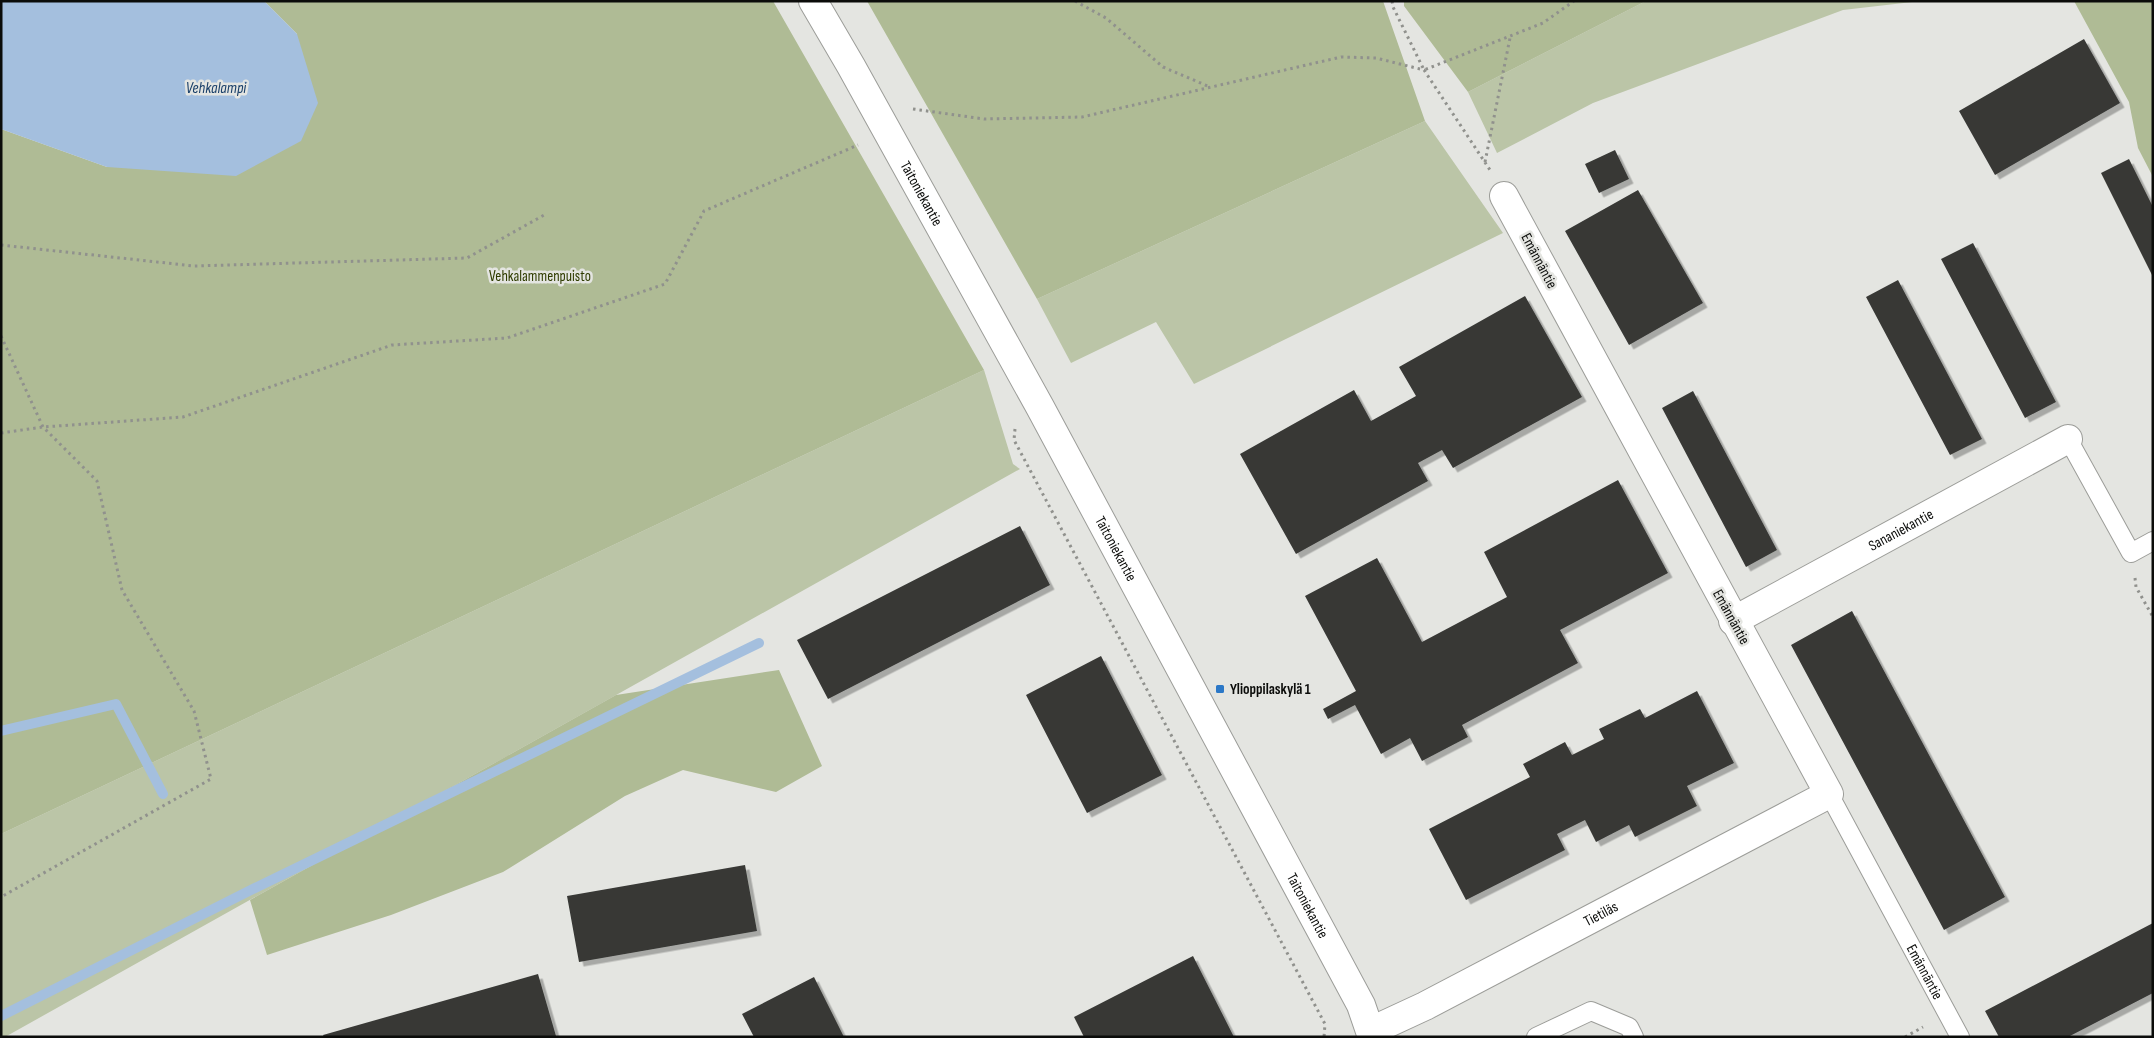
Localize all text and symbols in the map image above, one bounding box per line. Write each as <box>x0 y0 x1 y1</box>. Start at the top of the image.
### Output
water label: Vehkalampi <box>186 79 247 98</box>
street label: Taitoniekantie <box>896 158 947 229</box>
street label: Emännäntie <box>1516 230 1562 292</box>
park label: Vehkalammenpuisto <box>489 267 591 286</box>
street label: Sananiekantie <box>1865 504 1937 555</box>
street label: Taitoniekantie <box>1091 513 1141 585</box>
street label: Emännäntie <box>1708 586 1754 648</box>
place label: Ylioppilaskylä 1 <box>1230 680 1311 699</box>
marker: Ylioppilaskylä 1 <box>1214 683 1226 695</box>
street label: Taitoniekantie <box>1282 870 1333 941</box>
street label: Tietiläs <box>1580 897 1621 931</box>
street label: Emännäntie <box>1902 941 1947 1003</box>

